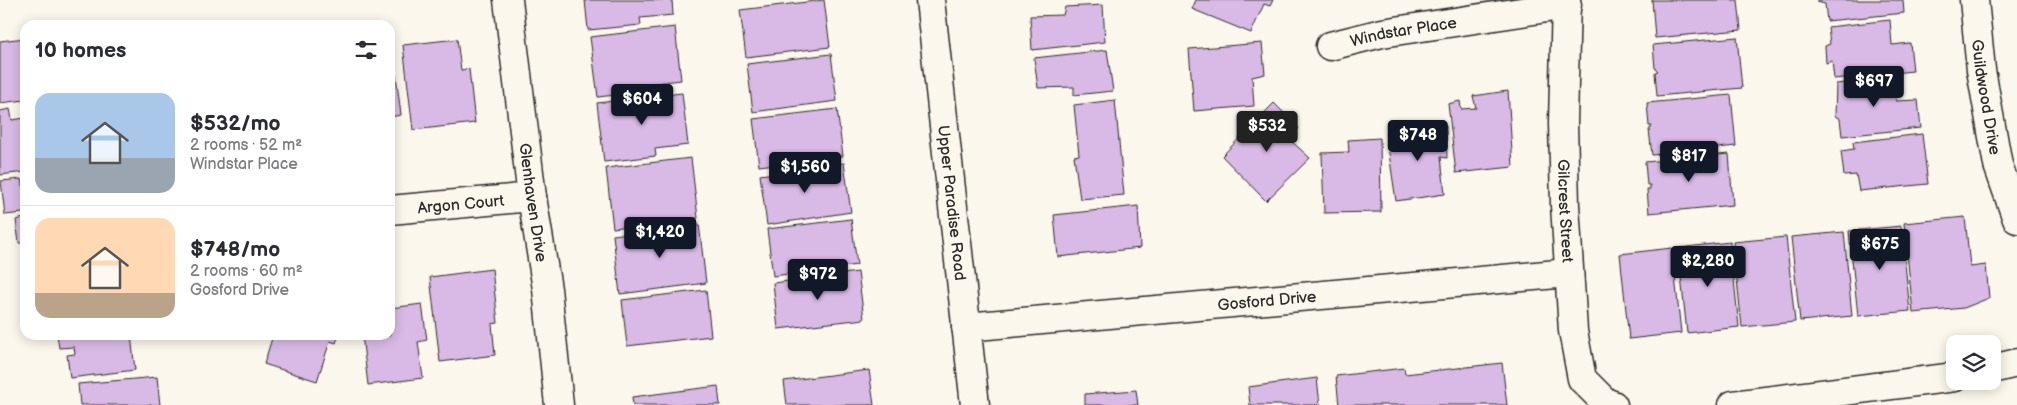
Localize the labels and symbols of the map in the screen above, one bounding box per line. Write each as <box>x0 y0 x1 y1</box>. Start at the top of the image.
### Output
street label: Windstar Place <box>1348 14 1459 52</box>
street label: Guildwood Drive <box>1967 39 2004 157</box>
pin: $697 <box>1844 66 1904 108</box>
pin: $604 <box>612 84 672 126</box>
pin: $532 <box>1237 110 1297 153</box>
pin: $748 <box>1388 120 1448 162</box>
street label: Upper Paradise Road <box>933 124 969 282</box>
pin: $817 <box>1659 140 1719 183</box>
street label: Glenhaven Drive <box>514 142 551 264</box>
pin: $1,560 <box>764 152 846 194</box>
street label: Gilcrest Street <box>1553 159 1577 263</box>
street label: Argon Court <box>417 192 505 218</box>
pin: $1,420 <box>619 216 701 259</box>
pin: $675 <box>1850 228 1910 271</box>
pin: $2,280 <box>1667 246 1749 288</box>
pin: $972 <box>788 258 848 301</box>
street label: Gosford Drive <box>1217 288 1318 315</box>

